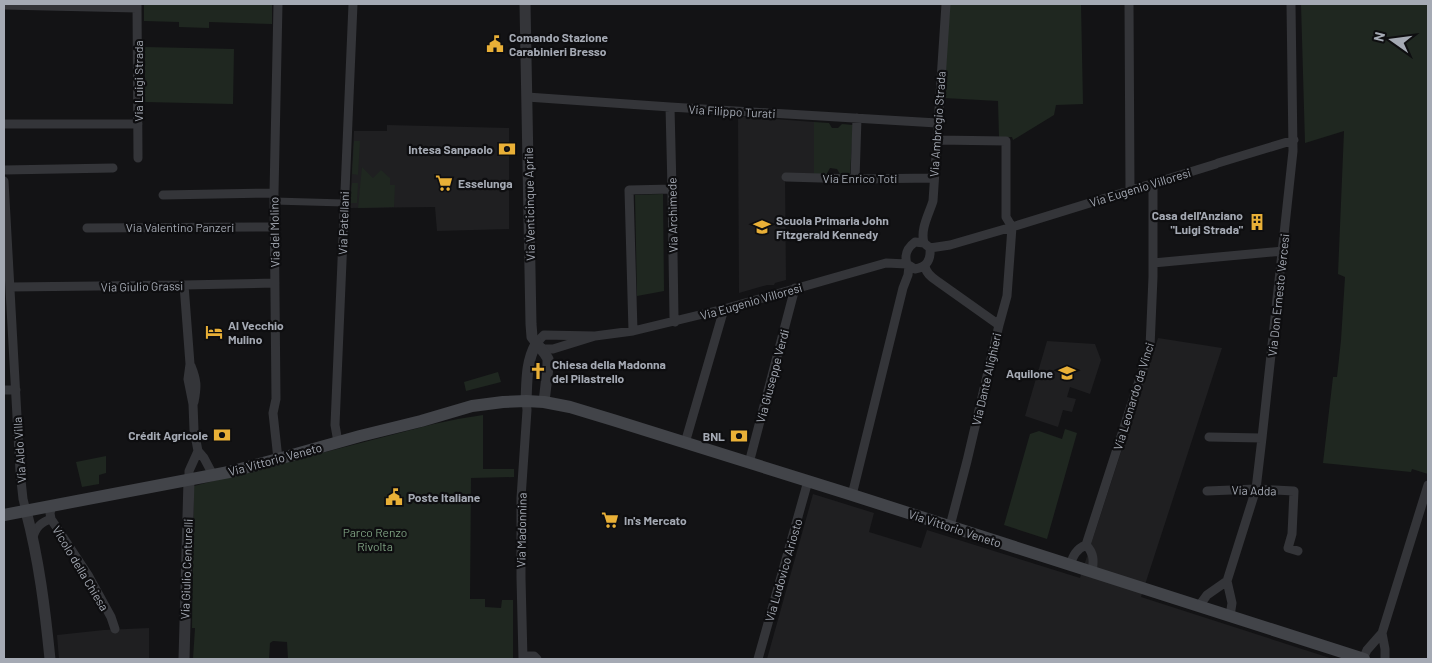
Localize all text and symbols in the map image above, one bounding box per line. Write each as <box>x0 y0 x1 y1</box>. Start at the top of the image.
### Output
north arrow <box>1367 15 1417 65</box>
place label: Comando Stazione Carabinieri Bresso <box>509 30 609 58</box>
text: N <box>1370 30 1388 43</box>
public building icon: Comando Stazione Carabinieri Bresso <box>485 34 505 54</box>
street label: Via Luigi Strada <box>131 40 145 122</box>
street label: Via Ambrogio Strada <box>926 71 948 177</box>
street label: Via Filippo Turati <box>688 102 776 120</box>
bank icon: Intesa Sanpaolo <box>497 139 517 159</box>
place label: Intesa Sanpaolo <box>408 142 493 156</box>
street label: Via Venticinque Aprile <box>521 147 537 261</box>
street label: Via Eugenio Villoresi <box>1088 165 1192 209</box>
street label: Via Enrico Toti <box>823 171 897 185</box>
supermarket icon: Esselunga <box>434 173 454 193</box>
place label: Esselunga <box>458 176 513 190</box>
street label: Via Archimede <box>664 177 680 253</box>
street label: Via Patellani <box>335 191 351 255</box>
street label: Via del Molino <box>266 197 282 267</box>
place label: Casa dell'Anziano "Luigi Strada" <box>1152 208 1244 236</box>
building icon: Casa dell'Anziano "Luigi Strada" <box>1247 212 1267 232</box>
place label: Scuola Primaria John Fitzgerald Kennedy <box>776 213 889 241</box>
school or university icon: Scuola Primaria John Fitzgerald Kennedy <box>752 217 772 237</box>
street label: Via Valentino Panzeri <box>126 220 234 234</box>
street label: Via Don Ernesto Vercesi <box>1265 233 1291 357</box>
street label: Via Giulio Grassi <box>101 278 183 294</box>
street label: Via Eugenio Villoresi <box>698 280 804 322</box>
place label: Al Vecchio Mulino <box>228 318 284 346</box>
hotel icon: Al Vecchio Mulino <box>204 322 224 342</box>
street label: Via Giuseppe Verdi <box>753 328 791 424</box>
street label: Via Dante Alighieri <box>969 331 1003 427</box>
street label: Via Leonardo da Vinci <box>1110 341 1156 451</box>
place label: Chiesa della Madonna del Pilastrello <box>552 357 666 385</box>
church icon: Chiesa della Madonna del Pilastrello <box>528 361 548 381</box>
school or university icon: Aquilone <box>1057 363 1077 383</box>
place label: Aquilone <box>1006 366 1053 380</box>
street label: Via Aldo Villa <box>10 417 28 483</box>
bank icon: Crédit Agricole <box>212 425 232 445</box>
bank icon: BNL <box>729 426 749 446</box>
place label: Crédit Agricole <box>128 428 208 442</box>
place label: BNL <box>703 429 725 443</box>
street label: Via Vittorio Veneto <box>227 440 323 478</box>
street label: Via Adda <box>1231 483 1277 497</box>
public building icon: Poste Italiane <box>384 487 404 507</box>
place label: Poste Italiane <box>408 490 481 504</box>
street label: Via Madonnina <box>513 492 529 568</box>
street label: Via Vittorio Veneto <box>907 506 1003 550</box>
supermarket icon: In's Mercato <box>600 510 620 530</box>
place label: In's Mercato <box>624 513 687 527</box>
street label: Via Ludovico Ariosto <box>762 517 804 623</box>
street label: Via Giulio Centurelli <box>177 519 195 619</box>
street label: Vicolo della Chiesa <box>50 523 112 613</box>
park label: Parco Renzo Rivolta <box>343 525 407 553</box>

